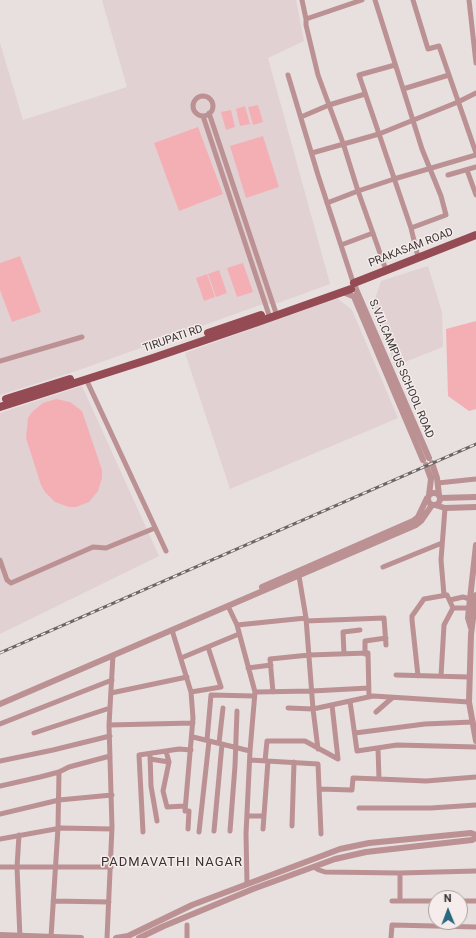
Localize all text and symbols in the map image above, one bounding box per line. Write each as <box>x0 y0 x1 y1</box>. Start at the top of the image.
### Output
street label: PRAKASAM ROAD <box>367 226 455 270</box>
street label: S.V.U.CAMPUS SCHOOL ROAD <box>366 298 436 440</box>
street label: TIRUPATI RD <box>141 323 205 355</box>
district label: PADMAVATHI NAGAR <box>101 855 243 871</box>
north arrow <box>428 890 468 930</box>
text: N <box>444 892 452 905</box>

